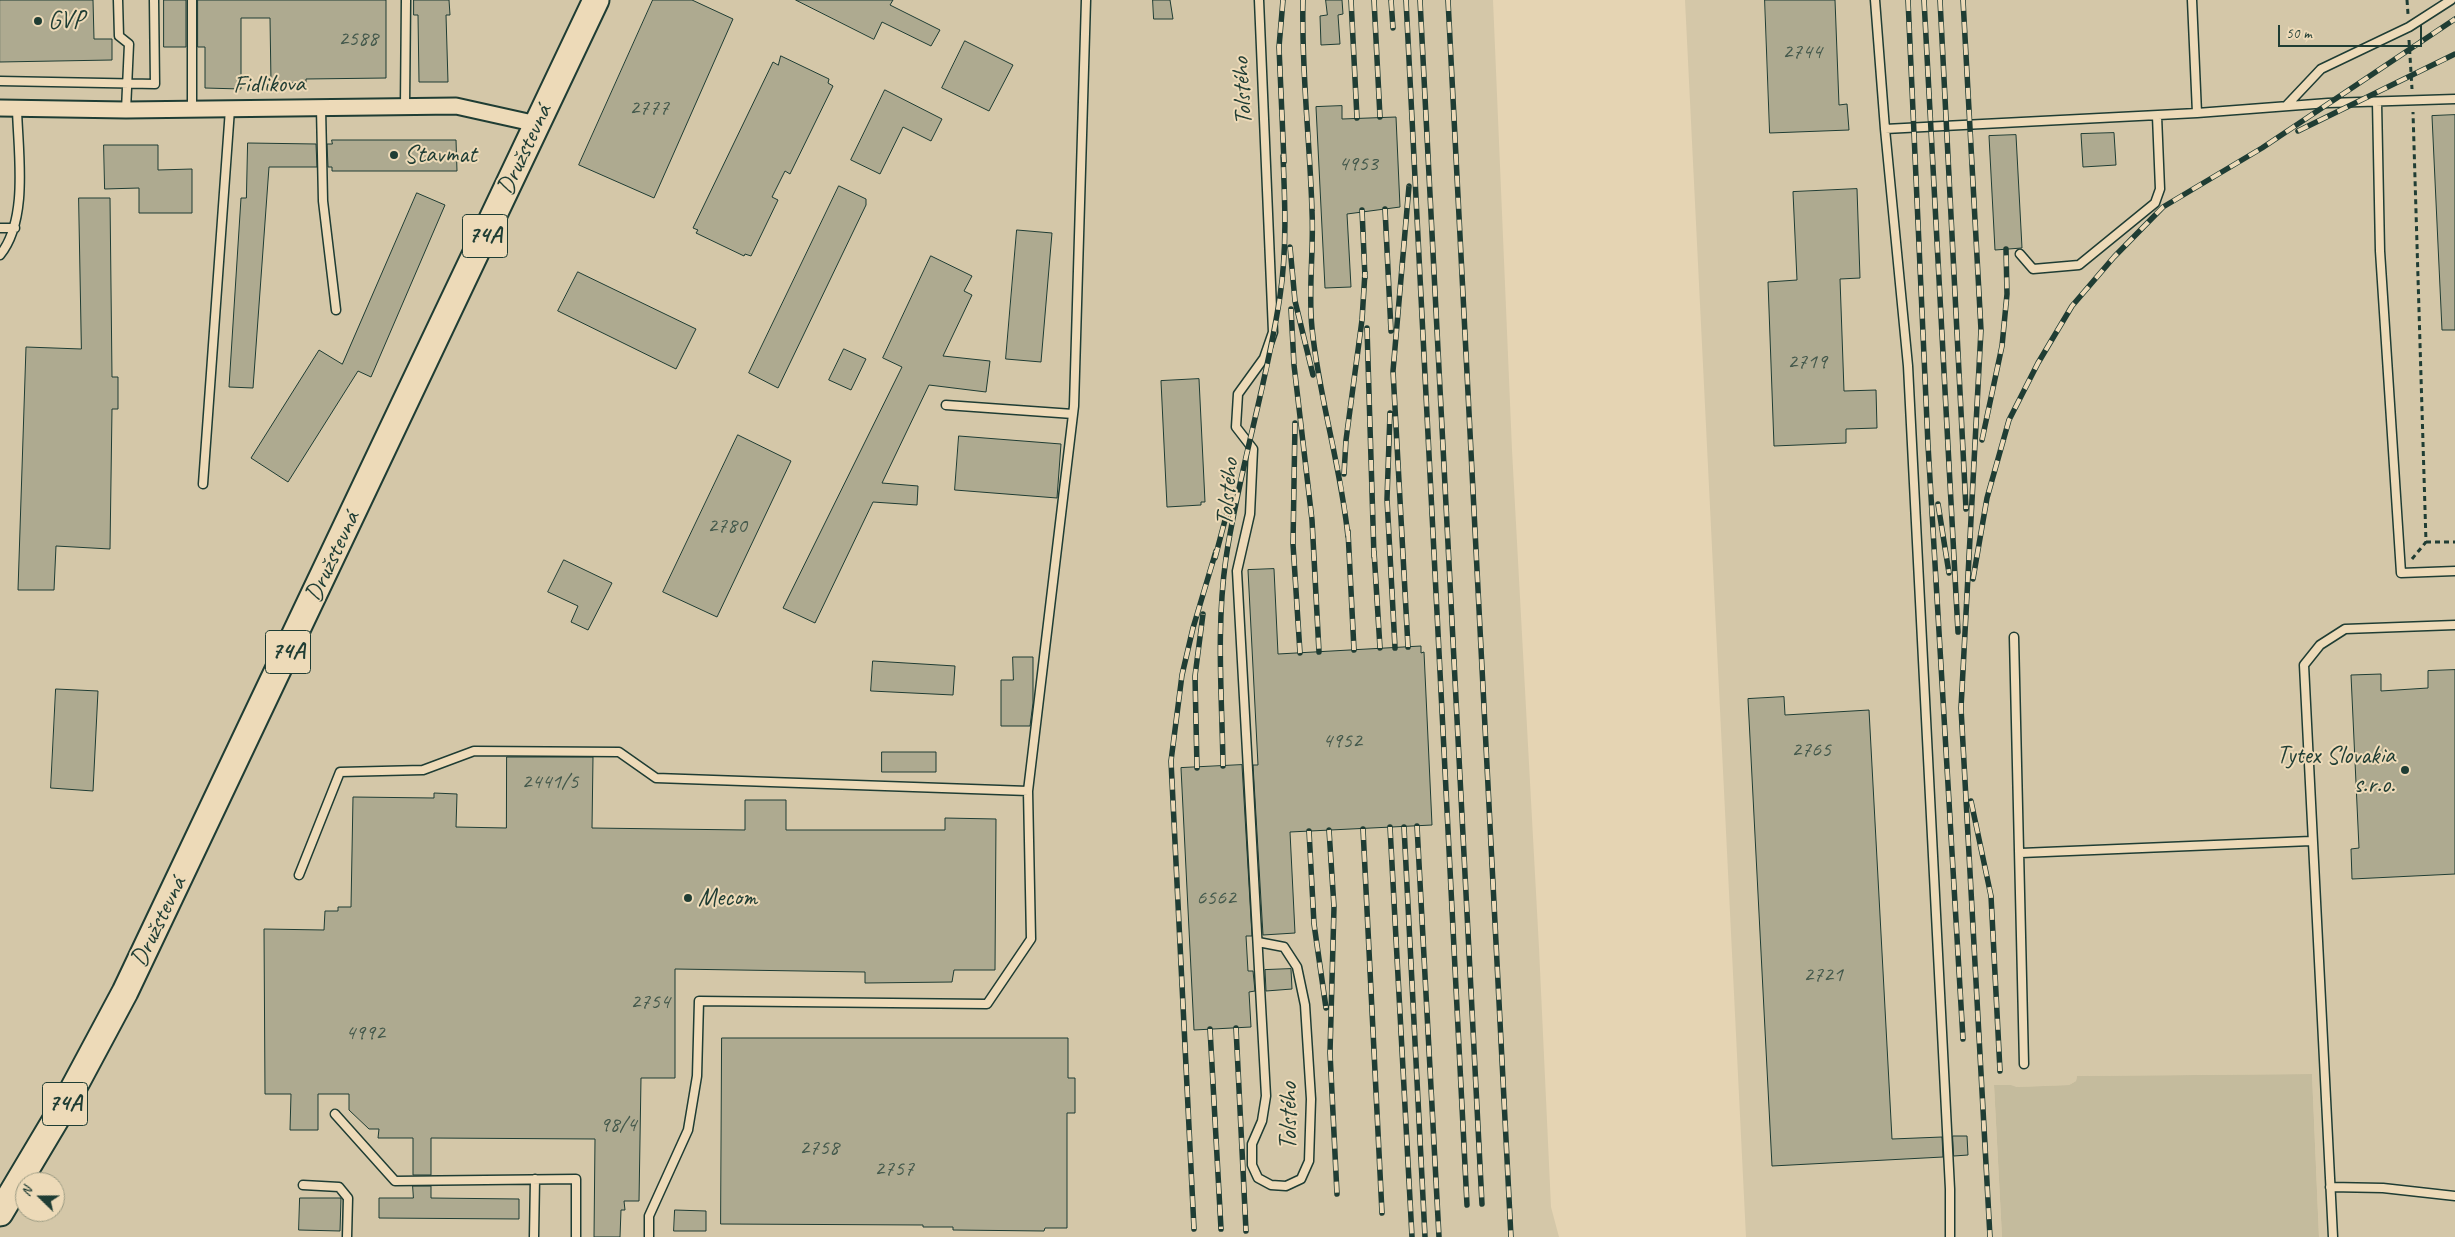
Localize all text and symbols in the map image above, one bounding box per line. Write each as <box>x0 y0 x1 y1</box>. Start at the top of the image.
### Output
place label: GVP <box>48 6 84 36</box>
marker: GVP <box>32 15 44 27</box>
scale bar <box>2280 15 2424 47</box>
text: 50 m <box>2286 24 2312 43</box>
house number: 2588 <box>338 26 378 52</box>
house number: 2744 <box>1782 39 1822 65</box>
street label: Tolstého <box>1226 56 1260 126</box>
street label: Fidlikova <box>233 69 305 101</box>
house number: 2777 <box>629 95 669 121</box>
street label: Družstevná <box>491 100 559 200</box>
place label: Stavmat <box>404 140 476 170</box>
marker: Stavmat <box>388 149 400 161</box>
house number: 4953 <box>1338 151 1378 177</box>
road number: 74A <box>462 215 508 258</box>
house number: 2719 <box>1787 349 1827 375</box>
street label: Tolstého <box>1210 457 1246 527</box>
street label: Družstevná <box>299 507 367 607</box>
house number: 2780 <box>707 513 747 539</box>
road number: 74A <box>266 630 310 674</box>
house number: 4952 <box>1322 728 1362 754</box>
house number: 2765 <box>1791 737 1831 763</box>
place label: Tytex Slovakia s.r.o. <box>2277 741 2395 800</box>
marker: Tytex Slovakia s.r.o. <box>2399 764 2411 776</box>
house number: 2441/5 <box>522 769 578 795</box>
street label: Družstevná <box>124 872 194 972</box>
place label: Mecom <box>698 883 757 913</box>
house number: 6562 <box>1196 885 1236 911</box>
marker: Mecom <box>682 892 694 904</box>
house number: 2721 <box>1803 962 1843 988</box>
house number: 2754 <box>630 989 670 1015</box>
house number: 4992 <box>345 1020 385 1046</box>
road number: 74A <box>42 1082 88 1126</box>
street label: Tolstého <box>1274 1082 1304 1150</box>
house number: 98/4 <box>600 1112 636 1138</box>
house number: 2758 <box>799 1135 839 1161</box>
house number: 2757 <box>874 1156 914 1182</box>
north arrow <box>15 1172 65 1222</box>
text: N <box>17 1184 36 1199</box>

